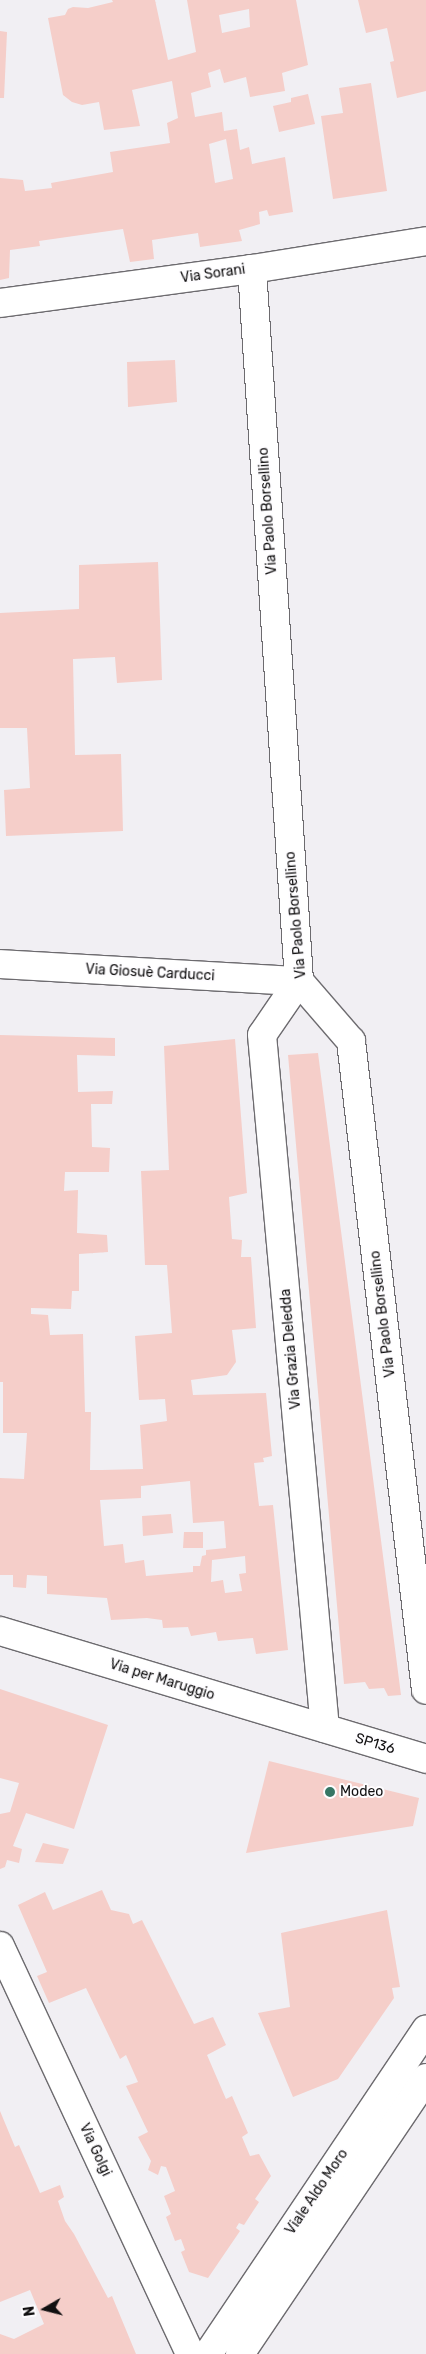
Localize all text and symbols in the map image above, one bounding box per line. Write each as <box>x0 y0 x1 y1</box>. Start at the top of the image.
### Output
street label: Via Sorani <box>180 261 246 287</box>
street label: Via Paolo Borsellino <box>255 447 281 575</box>
street label: Via Paolo Borsellino <box>282 851 310 979</box>
street label: Via Giosuè Carducci <box>85 961 215 985</box>
street label: Via Paolo Borsellino <box>367 1250 399 1378</box>
street label: Via Grazia Deledda <box>277 1288 305 1410</box>
street label: Via per Maruggio <box>107 1656 217 1704</box>
street label: SP136 <box>353 1730 397 1758</box>
place label: Modeo <box>340 1784 383 1800</box>
marker: Modeo <box>324 1786 336 1798</box>
street label: Via Golgi <box>75 2121 115 2179</box>
street label: Viale Aldo Moro <box>282 2146 352 2238</box>
north arrow <box>20 2284 70 2334</box>
text: N <box>21 2305 39 2317</box>

